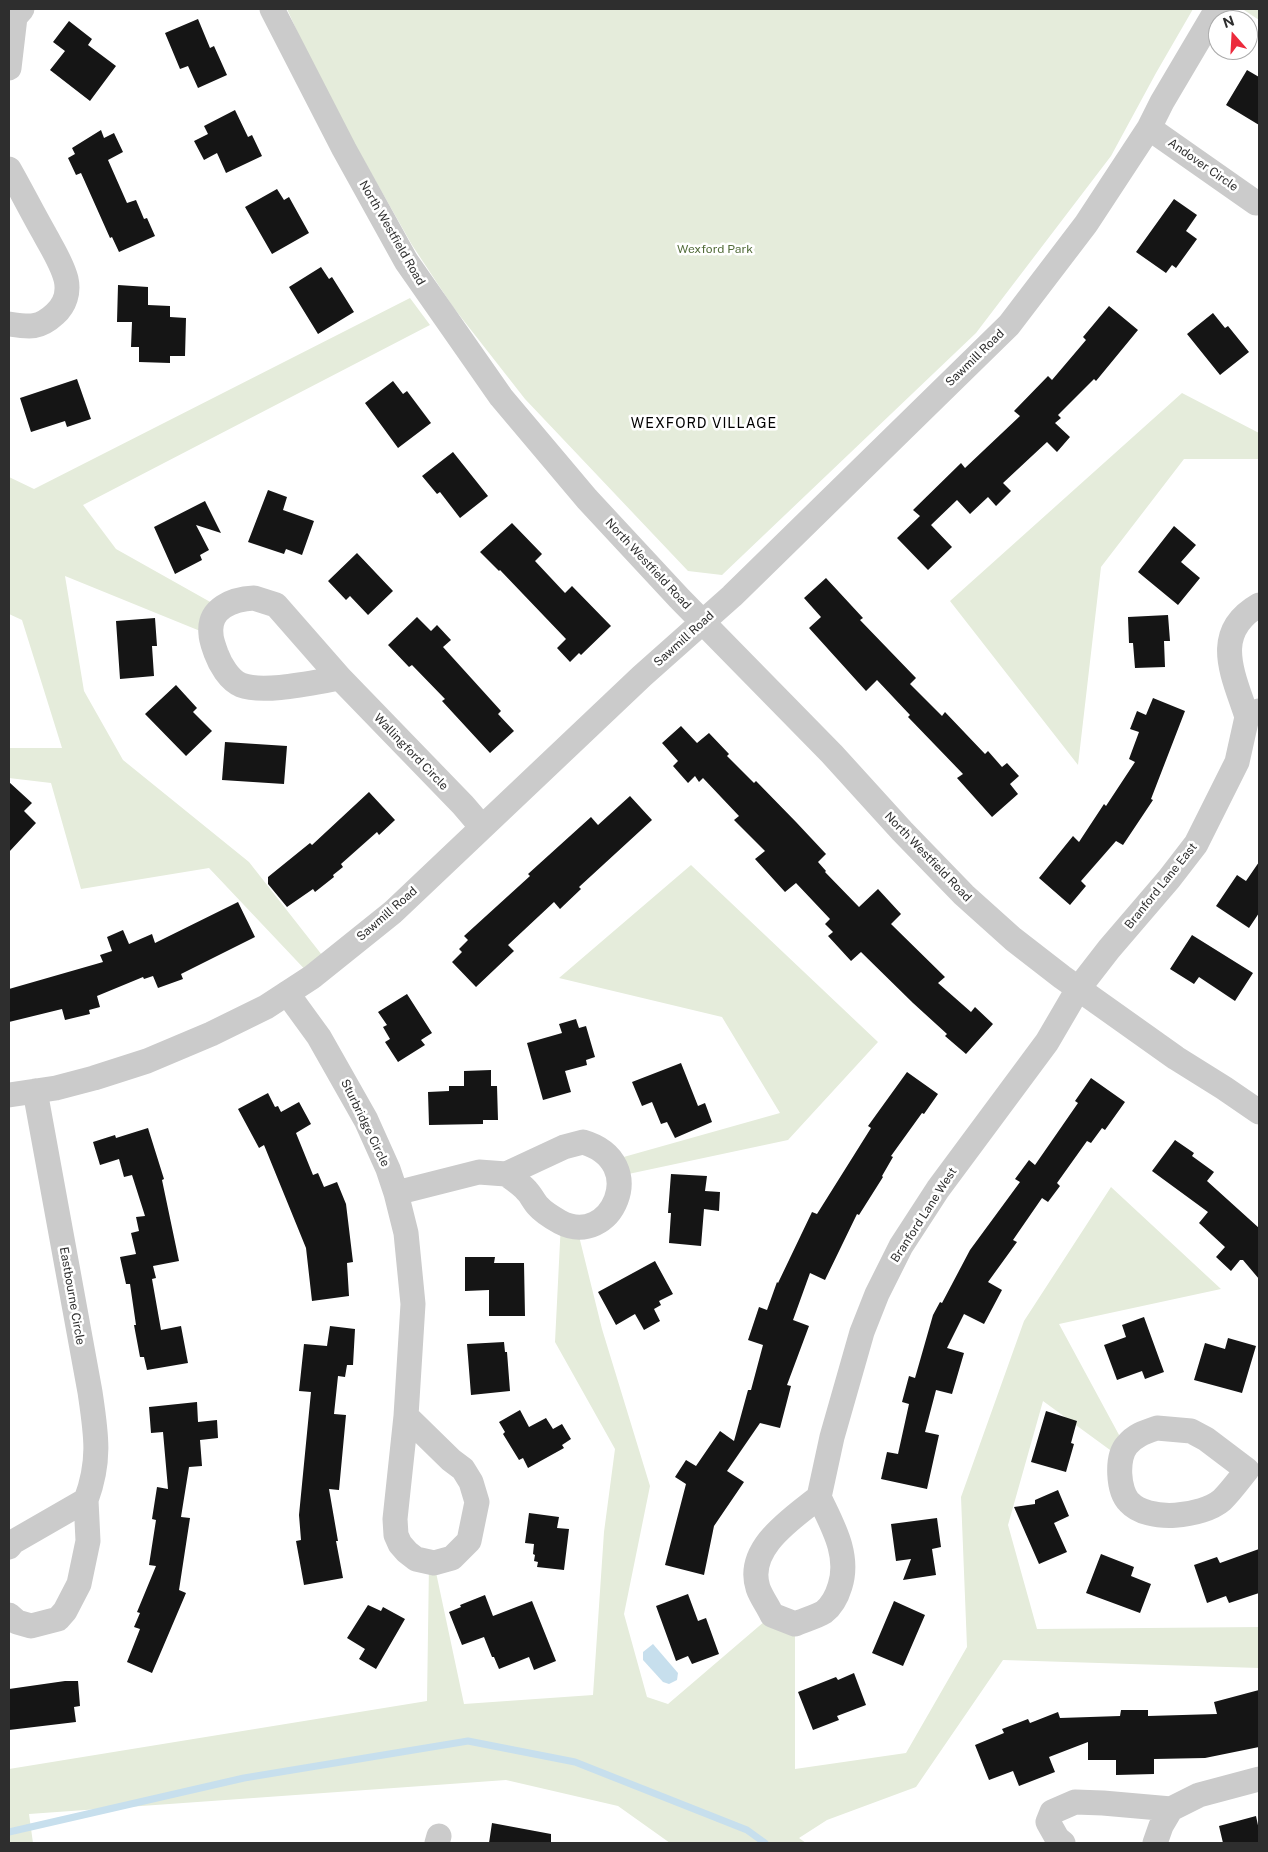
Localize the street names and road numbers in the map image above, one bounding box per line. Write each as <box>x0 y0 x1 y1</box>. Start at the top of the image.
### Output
street label: Andover Circle <box>1165 136 1241 194</box>
street label: North Westfield Road <box>356 178 428 288</box>
street label: Sawmill Road <box>943 327 1007 389</box>
street label: North Westfield Road <box>602 516 694 612</box>
street label: Sawmill Road <box>651 608 717 670</box>
street label: Wallingford Circle <box>371 711 451 793</box>
street label: North Westfield Road <box>882 809 974 905</box>
street label: Branford Lane East <box>1122 840 1200 932</box>
street label: Sawmill Road <box>354 884 420 944</box>
street label: Sturbridge Circle <box>338 1077 392 1169</box>
street label: Branford Lane West <box>888 1165 960 1265</box>
street label: Eastbourne Circle <box>56 1246 88 1346</box>

